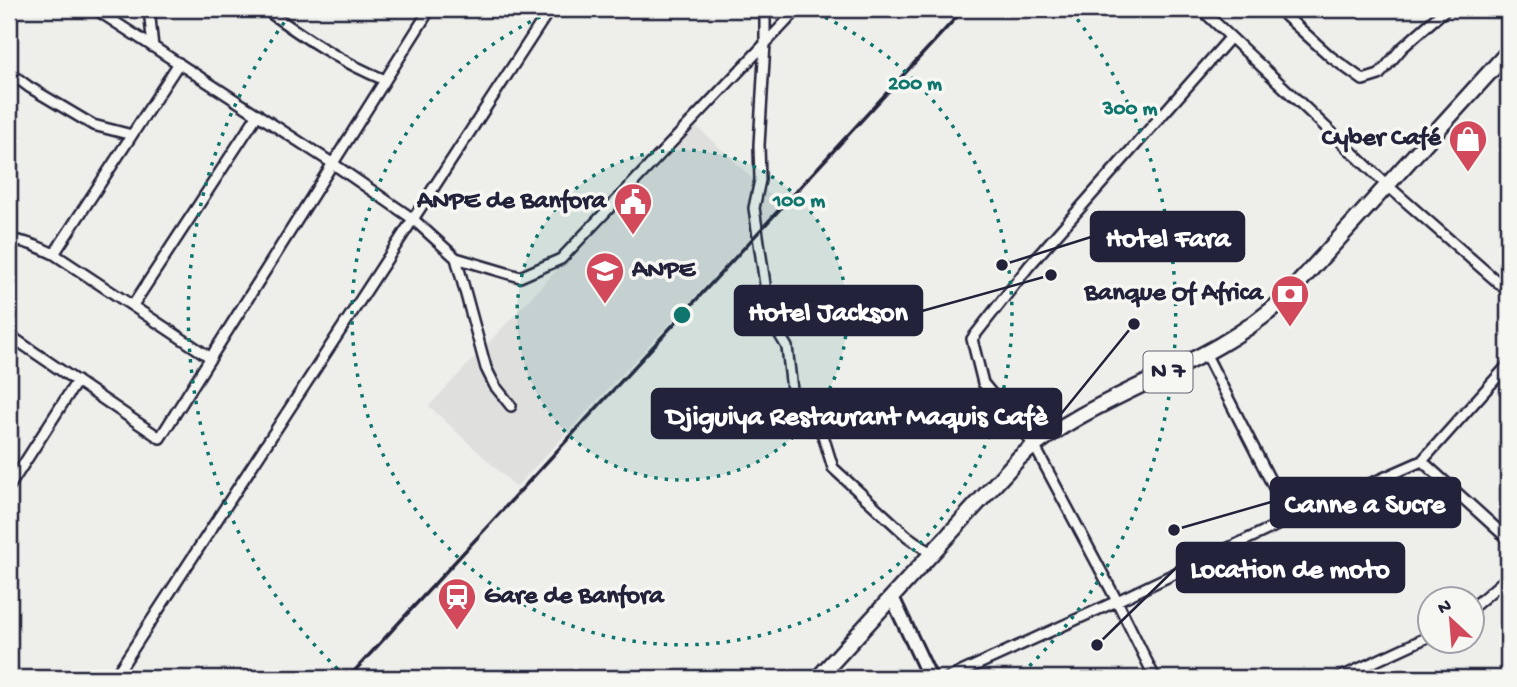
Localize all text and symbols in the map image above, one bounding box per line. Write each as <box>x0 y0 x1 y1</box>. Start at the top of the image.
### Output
text: 200 m <box>888 73 942 98</box>
text: 300 m <box>1102 98 1157 123</box>
shop icon: Cyber Café <box>1447 118 1489 173</box>
place label: Cyber Café <box>1322 124 1443 155</box>
public building icon: ANPE de Banfora <box>612 181 654 236</box>
place label: ANPE de Banfora <box>416 187 608 218</box>
text: 100 m <box>772 190 825 215</box>
callout: Hotel Fara <box>1091 212 1244 261</box>
text: Hotel Fara <box>1106 224 1232 257</box>
school or university icon: ANPE <box>584 250 626 305</box>
place label: ANPE <box>631 256 697 287</box>
bank icon: Banque Of Africa <box>1269 273 1311 328</box>
place label: Banque Of Africa <box>1083 279 1265 310</box>
callout: Hotel Jackson <box>735 286 922 335</box>
text: Hotel Jackson <box>748 298 909 331</box>
centre of rings <box>670 303 694 327</box>
road number: N 7 <box>1144 352 1192 393</box>
callout: Djiguiya Restaurant Maquis Cafè <box>652 389 1061 438</box>
text: Djiguiya Restaurant Maquis Cafè <box>663 402 1049 435</box>
callout: Canne a Sucre <box>1271 478 1460 527</box>
text: Canne a Sucre <box>1285 490 1447 523</box>
callout: Location de moto <box>1177 543 1404 592</box>
text: Location de moto <box>1190 555 1390 588</box>
station icon: Gare de Banfora <box>436 576 478 631</box>
place label: Gare de Banfora <box>484 582 665 613</box>
north arrow <box>1416 586 1486 656</box>
text: N <box>1434 595 1456 621</box>

